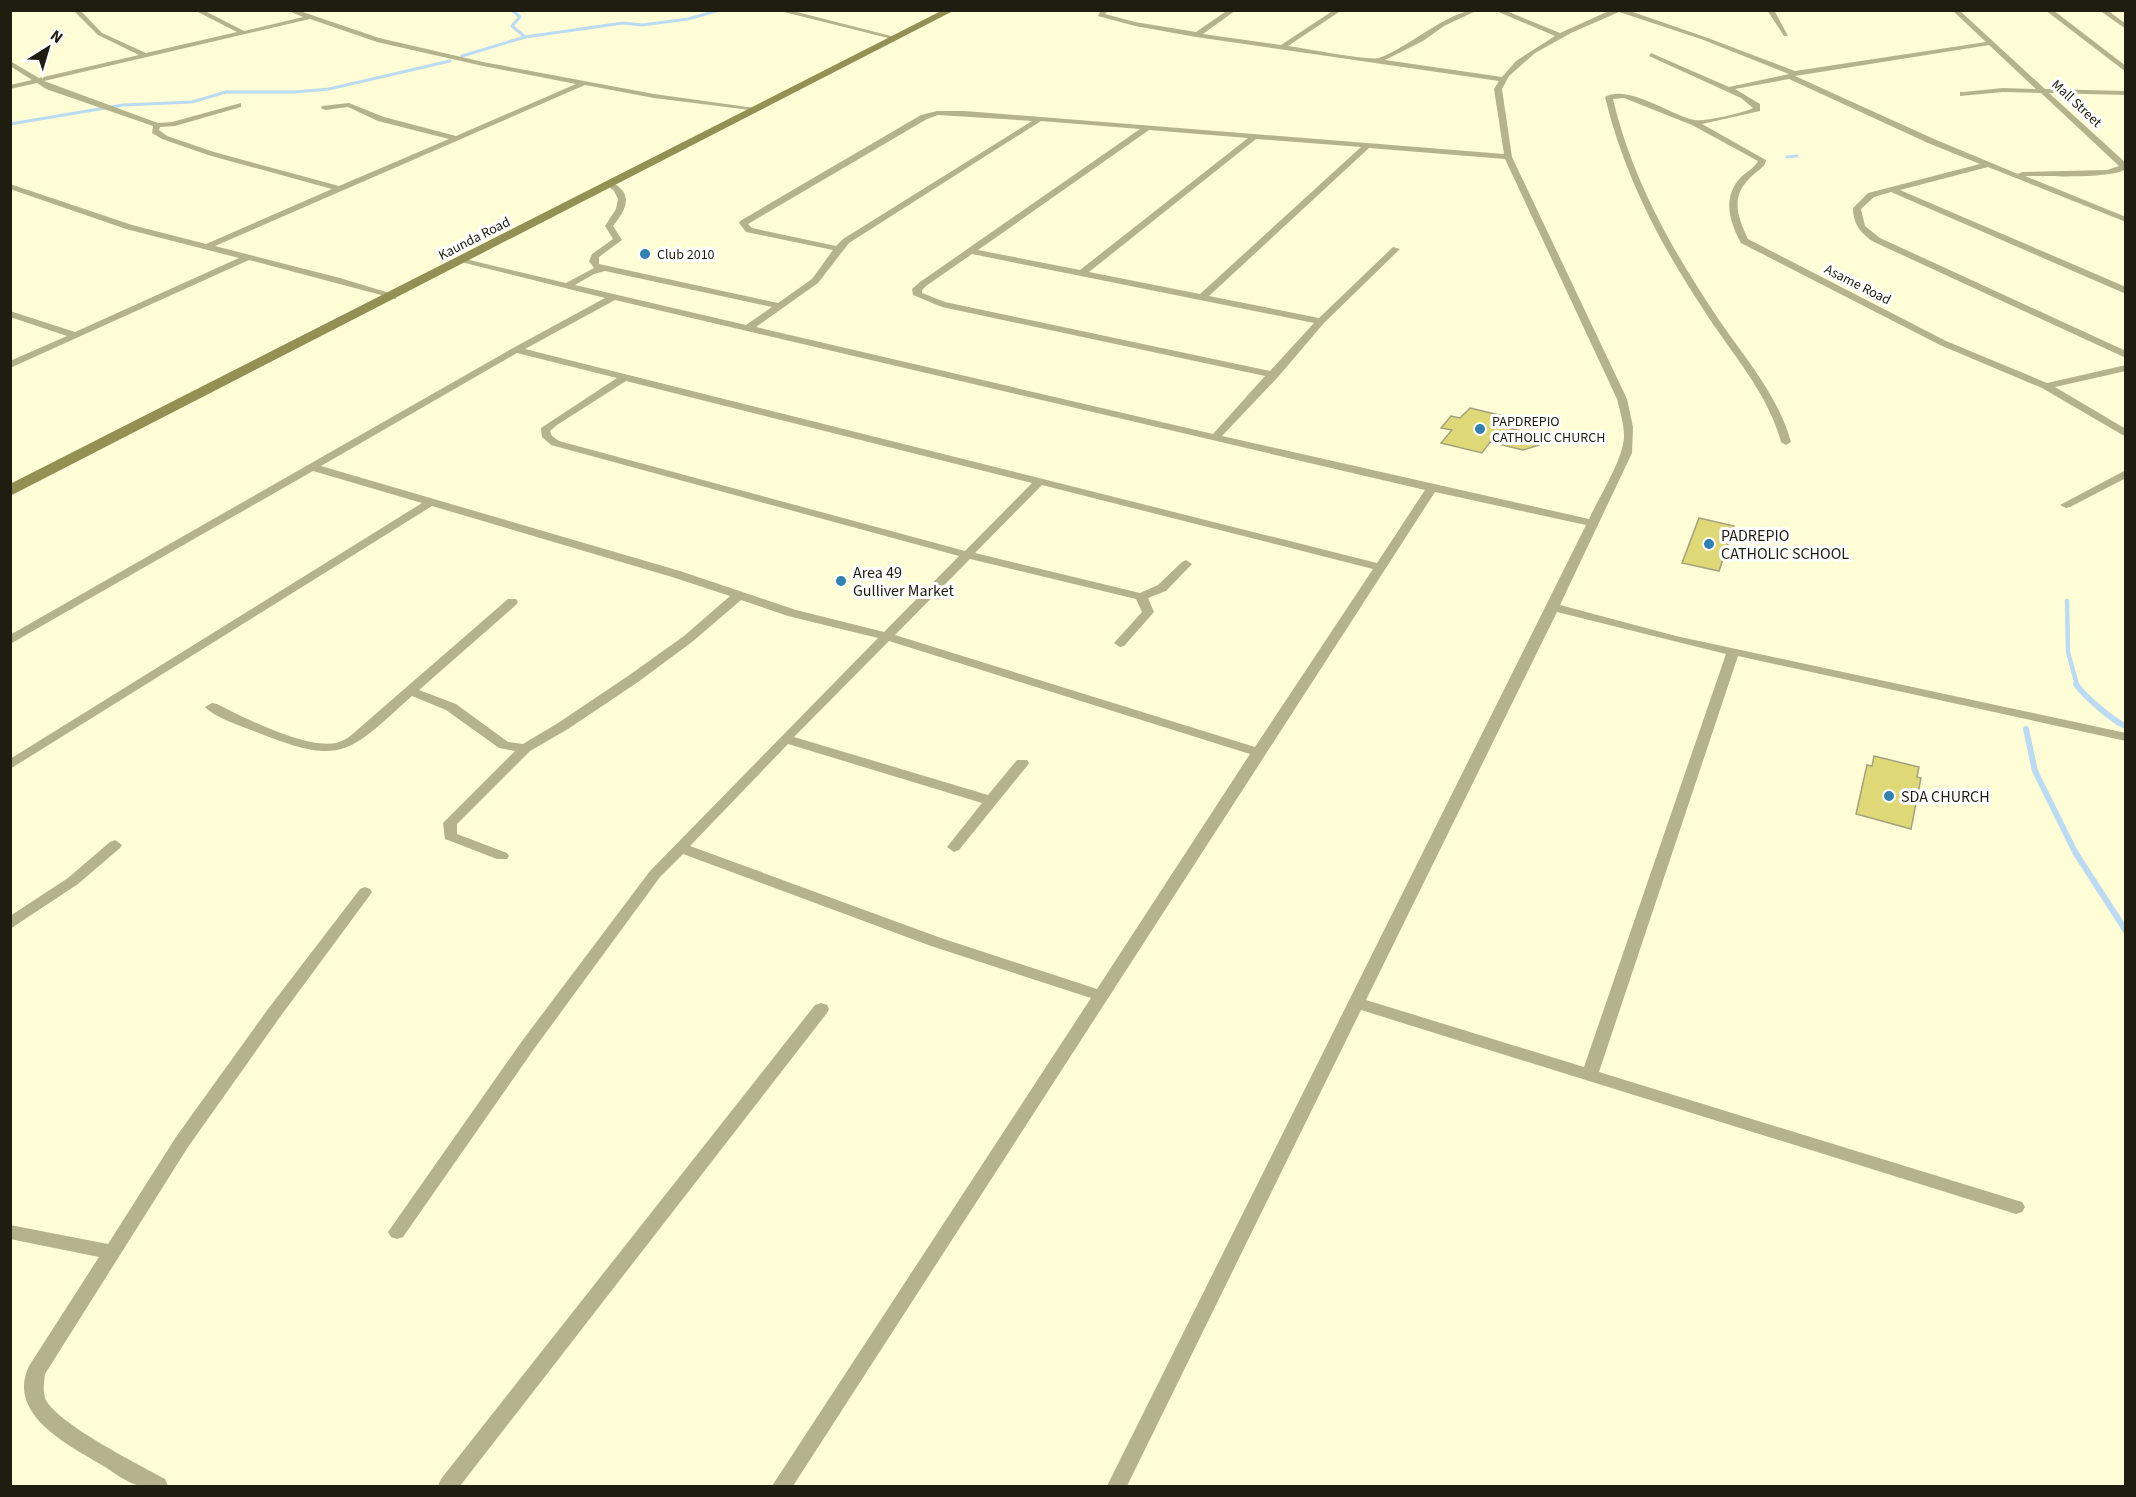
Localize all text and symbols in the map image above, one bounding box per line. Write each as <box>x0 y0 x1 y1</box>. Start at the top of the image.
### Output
north arrow <box>18 18 78 78</box>
text: N <box>46 25 67 49</box>
street label: Mall Street <box>2047 75 2106 132</box>
street label: Kaunda Road <box>435 212 514 266</box>
place label: Club 2010 <box>657 245 715 265</box>
marker: Club 2010 <box>638 247 652 261</box>
street label: Asame Road <box>1821 260 1894 310</box>
place label: PAPDREPIO CATHOLIC CHURCH <box>1492 412 1605 448</box>
marker: PAPDREPIO CATHOLIC CHURCH <box>1473 422 1487 436</box>
place label: PADREPIO CATHOLIC SCHOOL <box>1721 525 1849 565</box>
marker: PADREPIO CATHOLIC SCHOOL <box>1702 537 1716 551</box>
place label: Area 49 Gulliver Market <box>853 562 954 602</box>
marker: Area 49 Gulliver Market <box>834 574 848 588</box>
place label: SDA CHURCH <box>1901 786 1990 808</box>
marker: SDA CHURCH <box>1882 789 1896 803</box>

